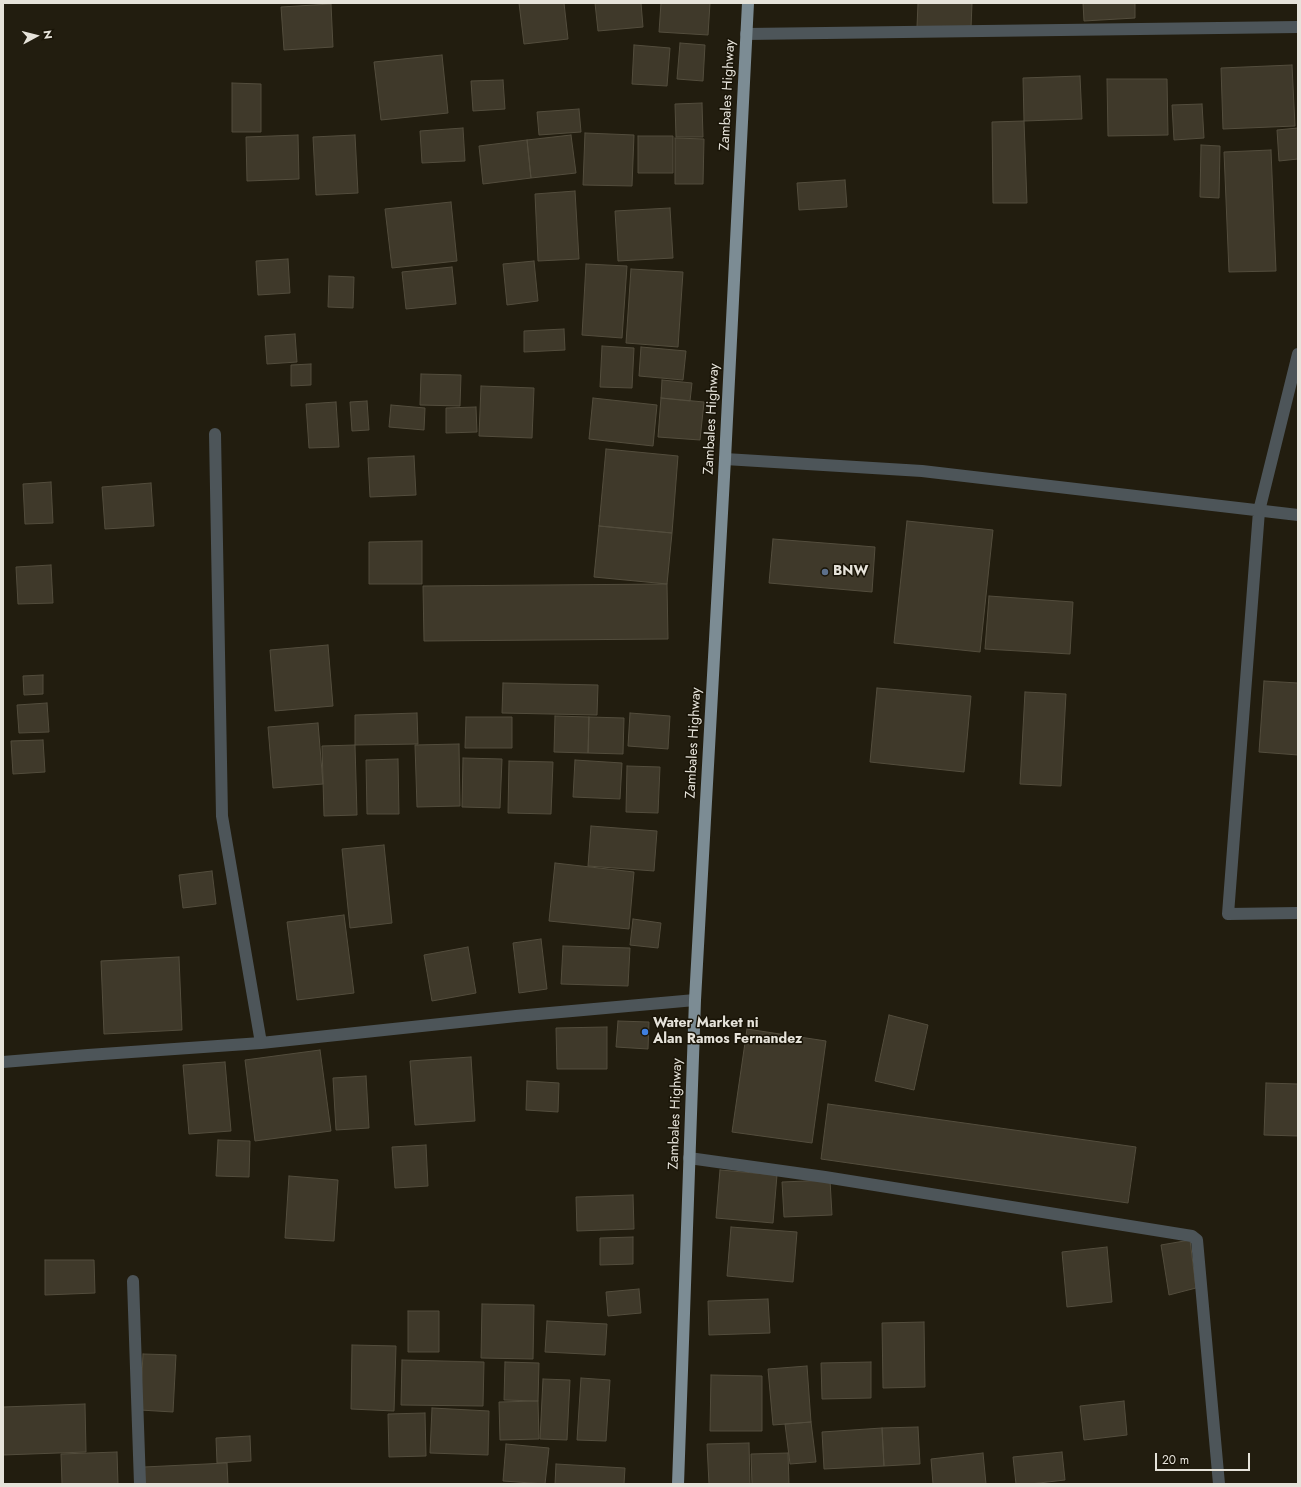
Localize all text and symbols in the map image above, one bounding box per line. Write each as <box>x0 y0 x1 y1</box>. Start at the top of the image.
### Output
north arrow <box>16 16 56 56</box>
text: N <box>39 29 56 40</box>
street label: Zambales Highway <box>717 39 739 151</box>
street label: Zambales Highway <box>701 363 723 475</box>
place label: BNW <box>833 564 868 580</box>
marker: BNW <box>820 567 830 577</box>
street label: Zambales Highway <box>683 687 705 799</box>
place label: Water Market ni Alan Ramos Fernandez <box>653 1016 802 1048</box>
marker: Water Market ni Alan Ramos Fernandez <box>640 1027 650 1037</box>
street label: Zambales Highway <box>666 1058 686 1170</box>
scale bar <box>1157 1445 1252 1471</box>
text: 20 m <box>1162 1451 1189 1469</box>

